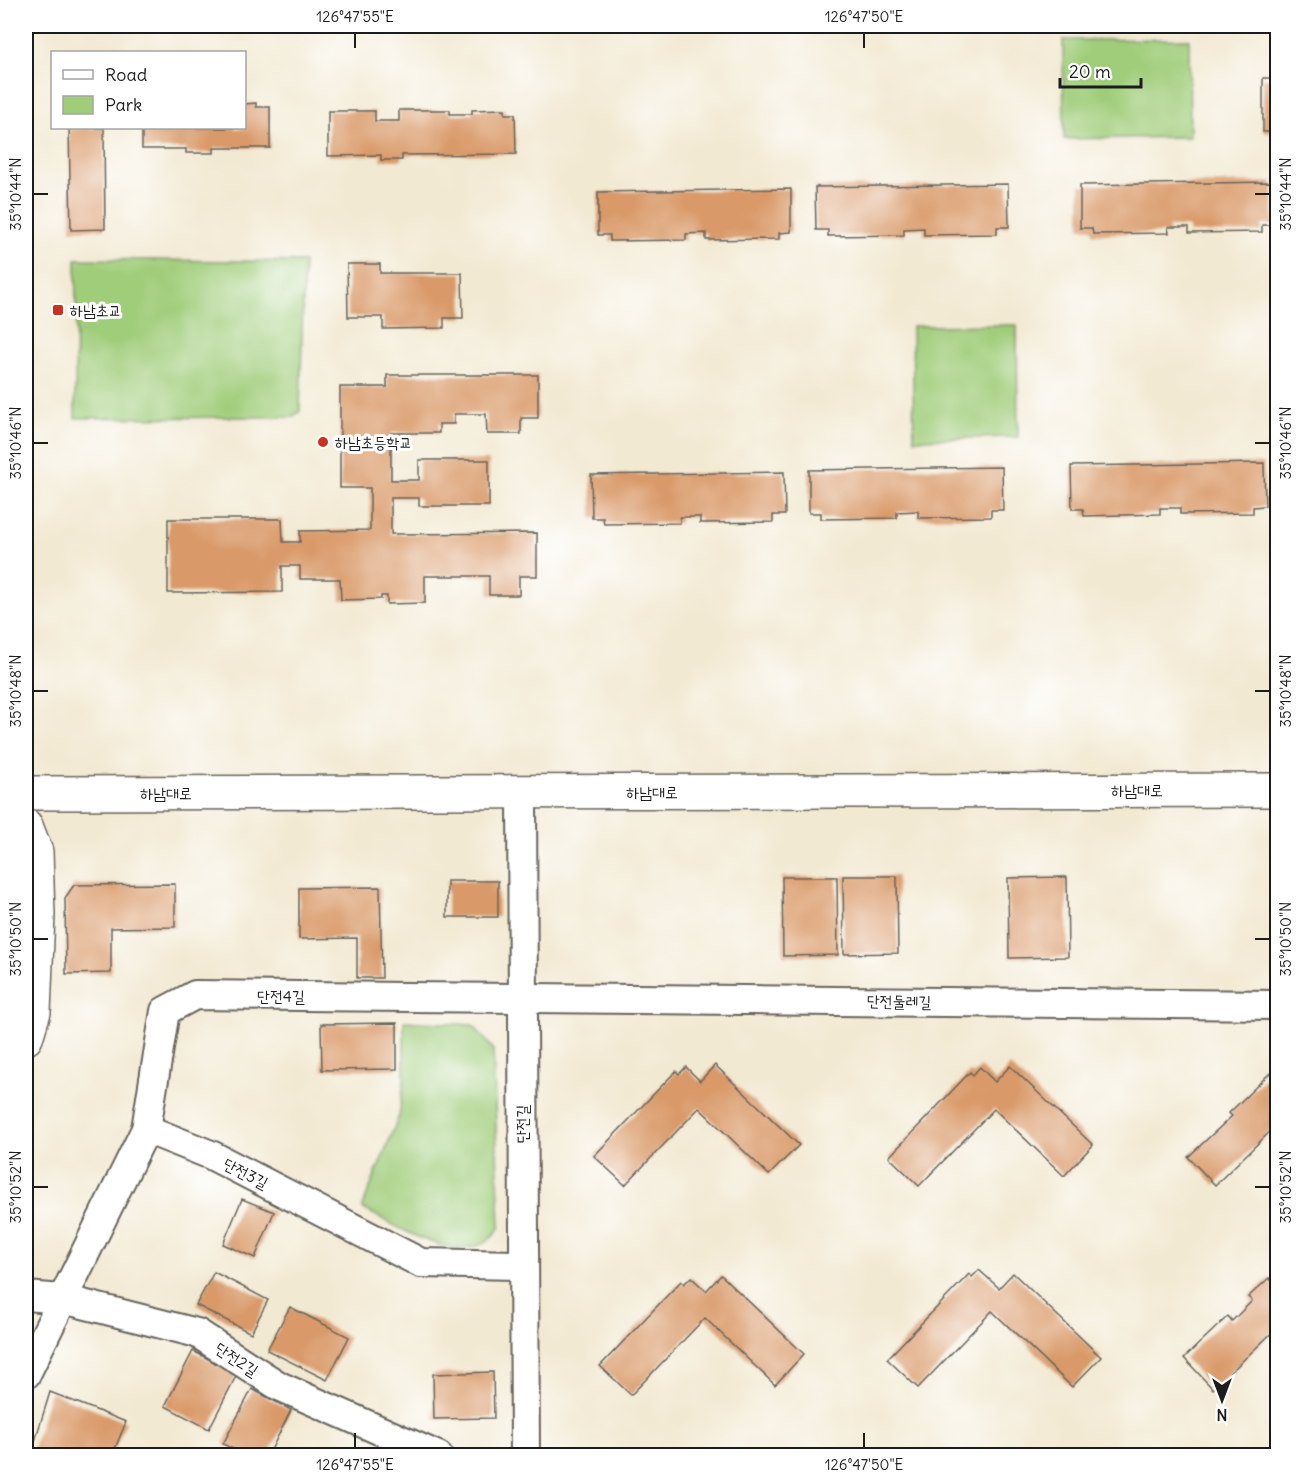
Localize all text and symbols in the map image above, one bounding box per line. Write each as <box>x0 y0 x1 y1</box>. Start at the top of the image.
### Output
text: 126°47'55"E <box>316 7 394 26</box>
text: 126°47'50"E <box>825 7 904 26</box>
legend <box>51 51 246 129</box>
scale bar <box>1060 51 1141 89</box>
text: 20 m <box>1069 60 1111 83</box>
text: Road <box>105 63 148 86</box>
text: Park <box>105 93 142 116</box>
text: 35°10'44"N <box>6 157 25 231</box>
text: 35°10'44"N <box>1276 157 1295 231</box>
place label: 하남초교 <box>70 300 122 320</box>
marker: 하남초교 <box>51 303 65 317</box>
text: 35°10'46"N <box>6 406 25 480</box>
text: 35°10'46"N <box>1276 406 1295 480</box>
place label: 하남초등학교 <box>335 432 412 452</box>
marker: 하남초등학교 <box>316 435 330 449</box>
text: 35°10'48"N <box>6 654 25 728</box>
text: 35°10'48"N <box>1276 654 1295 728</box>
street label: 하남대로 <box>1111 780 1163 800</box>
street label: 하남대로 <box>626 782 678 802</box>
street label: 하남대로 <box>140 783 192 803</box>
text: 35°10'50"N <box>6 902 25 976</box>
text: 35°10'50"N <box>1276 902 1295 976</box>
street label: 단전4길 <box>257 986 305 1006</box>
street label: 단전둘레길 <box>867 990 931 1012</box>
street label: 단전길 <box>512 1105 532 1143</box>
text: 35°10'52"N <box>6 1150 25 1224</box>
text: 35°10'52"N <box>1276 1150 1295 1224</box>
street label: 단전3길 <box>220 1153 272 1193</box>
street label: 단전2길 <box>212 1338 262 1380</box>
north arrow <box>1192 1370 1252 1430</box>
text: N <box>1216 1405 1228 1425</box>
text: 126°47'55"E <box>316 1455 394 1474</box>
text: 126°47'50"E <box>825 1455 904 1474</box>

